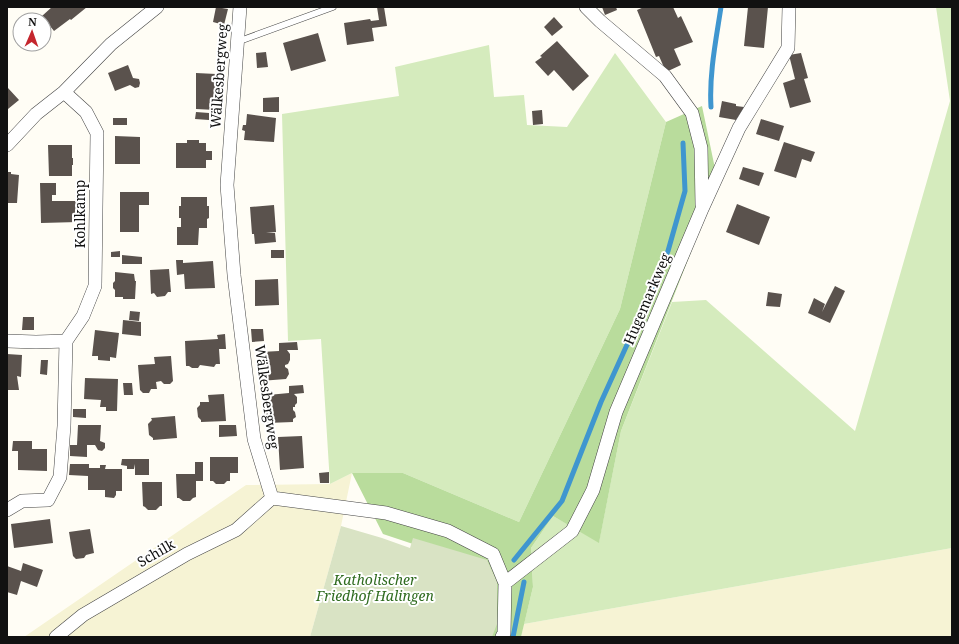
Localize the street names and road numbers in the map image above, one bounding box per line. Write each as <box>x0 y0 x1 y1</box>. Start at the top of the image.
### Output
street label: Wälkesbergweg <box>205 23 232 129</box>
street label: Kohlkamp <box>70 180 89 248</box>
street label: Hugemarkweg <box>619 250 675 348</box>
street label: Wälkesbergweg <box>251 344 284 451</box>
street label: Schilk <box>134 534 179 571</box>

